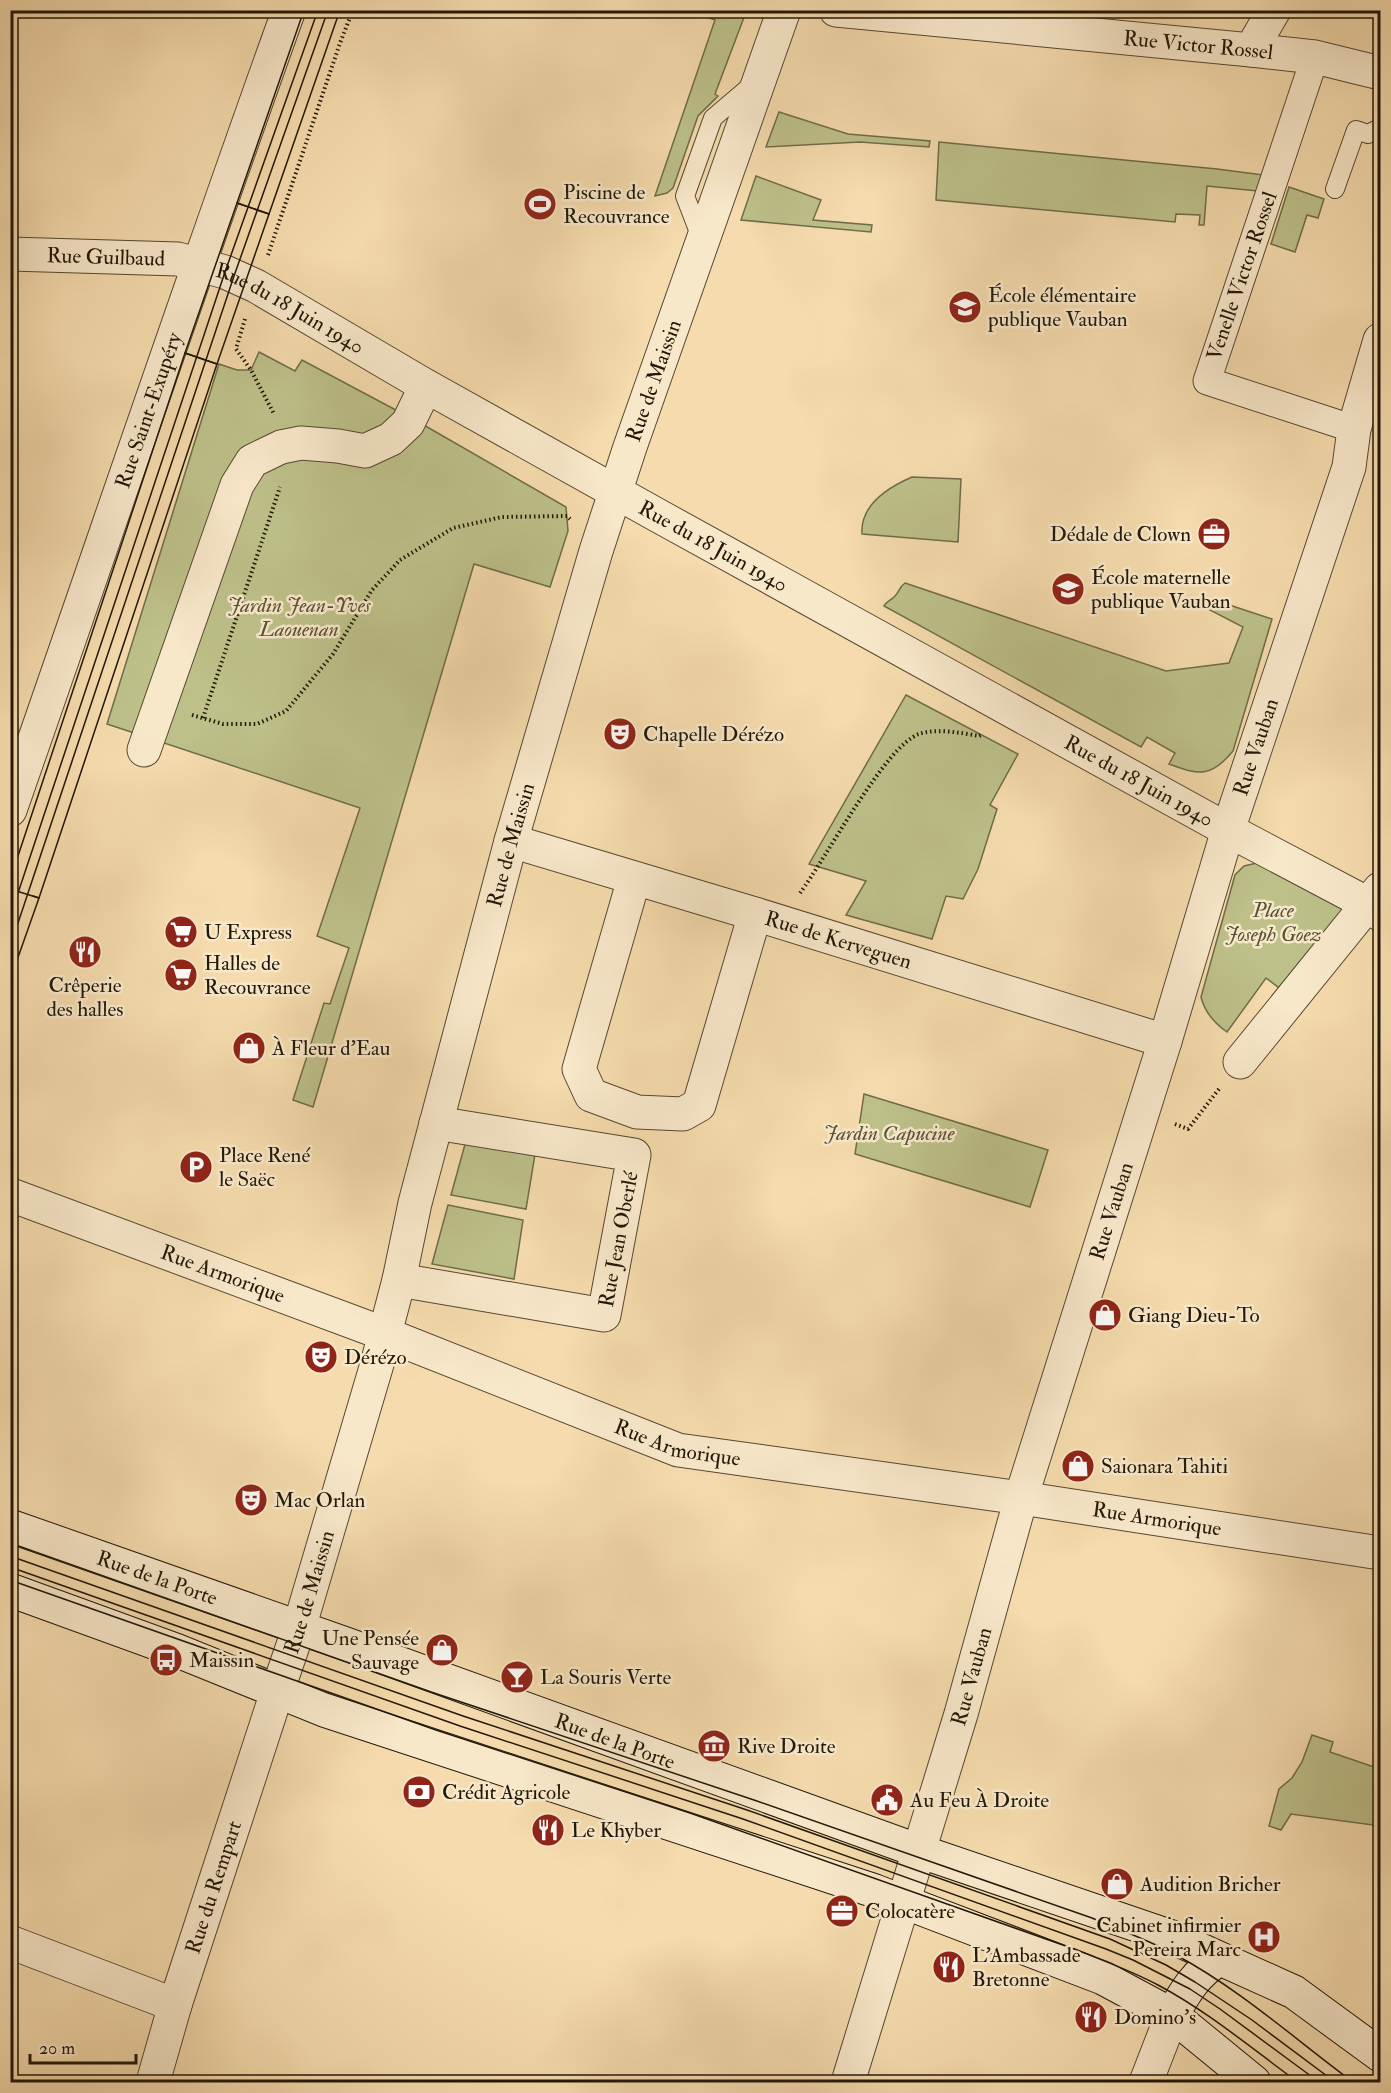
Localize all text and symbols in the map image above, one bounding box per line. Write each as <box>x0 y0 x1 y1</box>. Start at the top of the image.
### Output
street label: Rue Victor Rossel <box>1122 24 1275 66</box>
place label: Piscine de Recouvrance <box>563 179 670 230</box>
sports icon: Piscine de Recouvrance <box>522 186 558 222</box>
street label: Venelle Victor Rossel <box>1200 187 1284 364</box>
street label: Rue Guilbaud <box>46 242 166 272</box>
street label: Rue du 18 Juin 1940 <box>213 257 369 360</box>
place label: École élémentaire publique Vauban <box>987 282 1136 333</box>
school or university icon: École élémentaire publique Vauban <box>947 289 983 325</box>
street label: Rue de Maissin <box>619 316 687 445</box>
street label: Rue Saint-Exupéry <box>109 328 188 492</box>
street label: Rue du 18 Juin 1940 <box>634 494 793 598</box>
office icon: Dédale de Clown <box>1196 516 1232 552</box>
place label: Dédale de Clown <box>1050 521 1191 548</box>
place label: École maternelle publique Vauban <box>1090 564 1231 615</box>
school or university icon: École maternelle publique Vauban <box>1050 571 1086 607</box>
park label: Jardin Jean-Yves Laouenan <box>228 592 372 643</box>
street label: Rue Vauban <box>1227 695 1285 799</box>
theatre icon: Chapelle Dérézo <box>602 716 638 752</box>
place label: Chapelle Dérézo <box>643 721 784 748</box>
street label: Rue du 18 Juin 1940 <box>1059 729 1218 833</box>
street label: Rue de Maissin <box>481 780 541 910</box>
park label: Place Joseph Goez <box>1225 897 1321 948</box>
street label: Rue de Kerveguen <box>762 904 915 975</box>
supermarket icon: U Express <box>163 914 199 950</box>
place label: U Express <box>204 919 292 946</box>
restaurant icon: Crêperie des halles <box>67 934 103 970</box>
place label: Halles de Recouvrance <box>204 950 311 1001</box>
supermarket icon: Halles de Recouvrance <box>163 957 199 993</box>
place label: Crêperie des halles <box>46 972 124 1023</box>
shop icon: À Fleur d'Eau <box>231 1030 267 1066</box>
place label: À Fleur d'Eau <box>271 1035 391 1062</box>
park label: Jardin Capucine <box>824 1120 955 1147</box>
place label: Place René le Saëc <box>219 1142 310 1193</box>
parking icon: Place René le Saëc <box>178 1149 214 1185</box>
street label: Rue Vauban <box>1083 1159 1140 1263</box>
street label: Rue Jean Oberlé <box>592 1169 644 1309</box>
street label: Rue Armorique <box>157 1238 289 1309</box>
shop icon: Giang Dieu-To <box>1087 1297 1123 1333</box>
place label: Giang Dieu-To <box>1128 1302 1260 1329</box>
theatre icon: Dérézo <box>303 1339 339 1375</box>
place label: Dérézo <box>344 1344 407 1371</box>
street label: Rue Armorique <box>610 1413 743 1472</box>
shop icon: Saionara Tahiti <box>1060 1448 1096 1484</box>
place label: Saionara Tahiti <box>1101 1453 1228 1480</box>
theatre icon: Mac Orlan <box>233 1482 269 1518</box>
place label: Mac Orlan <box>274 1487 366 1514</box>
street label: Rue Armorique <box>1090 1496 1224 1542</box>
street label: Rue de Maissin <box>278 1527 341 1657</box>
street label: Rue de la Porte <box>93 1544 221 1611</box>
street label: Rue Vauban <box>945 1624 998 1729</box>
place label: Une Pensée Sauvage <box>322 1625 419 1676</box>
shop icon: Une Pensée Sauvage <box>424 1632 460 1668</box>
bus stop icon: Maissin <box>148 1642 184 1678</box>
place label: Maissin <box>189 1647 254 1674</box>
bar icon: La Souris Verte <box>499 1659 535 1695</box>
place label: La Souris Verte <box>540 1664 671 1691</box>
street label: Rue de la Porte <box>551 1707 679 1775</box>
museum icon: Rive Droite <box>696 1728 732 1764</box>
place label: Rive Droite <box>737 1733 836 1760</box>
bank icon: Crédit Agricole <box>401 1774 437 1810</box>
place label: Crédit Agricole <box>442 1779 570 1806</box>
public building icon: Au Feu À Droite <box>869 1782 905 1818</box>
place label: Au Feu À Droite <box>909 1787 1049 1814</box>
restaurant icon: Le Khyber <box>530 1812 566 1848</box>
street label: Rue du Rempart <box>179 1817 248 1957</box>
place label: Le Khyber <box>571 1817 661 1844</box>
shop icon: Audition Bricher <box>1099 1866 1135 1902</box>
place label: Audition Bricher <box>1139 1871 1281 1898</box>
office icon: Colocatère <box>824 1893 860 1929</box>
place label: Colocatère <box>865 1898 955 1925</box>
place label: Cabinet infirmier Pereira Marc <box>1096 1912 1242 1963</box>
hospital icon: Cabinet infirmier Pereira Marc <box>1246 1919 1282 1955</box>
place label: L'Ambassade Bretonne <box>972 1942 1081 1993</box>
restaurant icon: L'Ambassade Bretonne <box>931 1949 967 1985</box>
restaurant icon: Domino's <box>1073 1999 1109 2035</box>
place label: Domino's <box>1114 2004 1196 2031</box>
scale bar <box>30 2027 136 2065</box>
text: 20 m <box>39 2037 75 2060</box>

